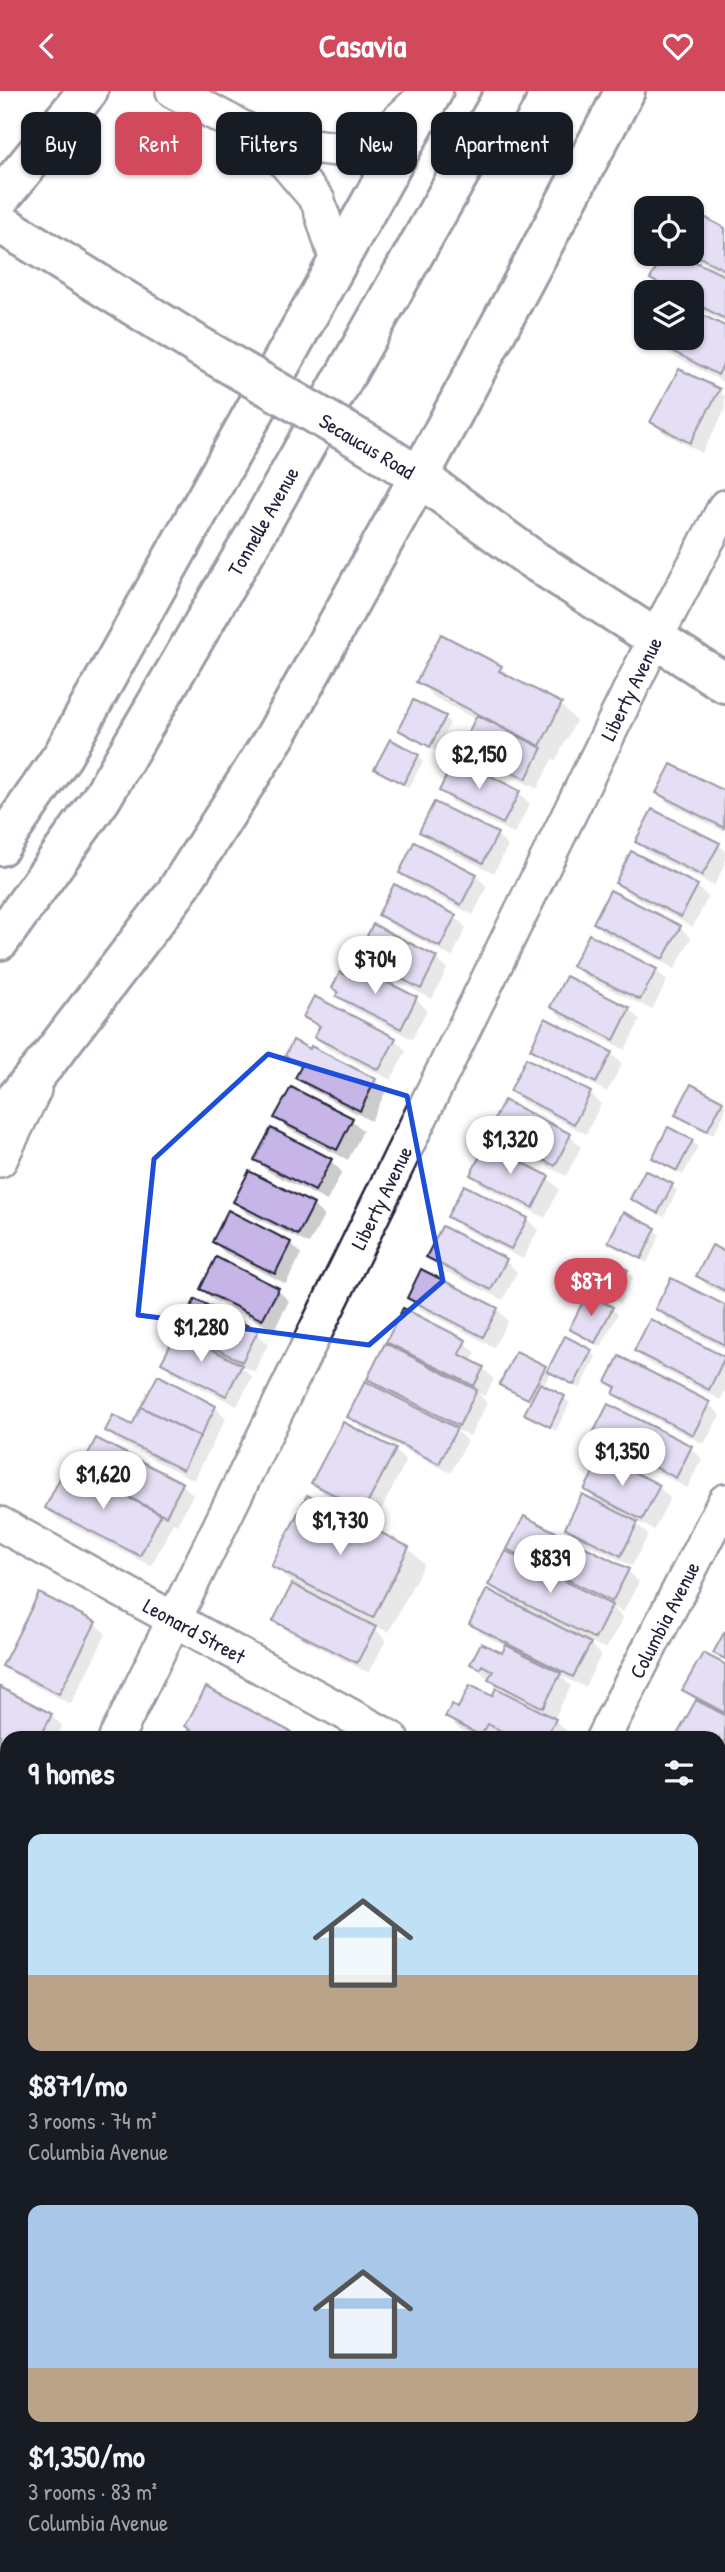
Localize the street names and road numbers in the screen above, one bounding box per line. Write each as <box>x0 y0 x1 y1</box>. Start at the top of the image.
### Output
street label: Secaucus Road <box>314 406 420 486</box>
street label: Tonnelle Avenue <box>220 461 305 581</box>
street label: Liberty Avenue <box>593 632 668 745</box>
street label: Liberty Avenue <box>343 1141 419 1254</box>
street label: Columbia Avenue <box>622 1556 706 1683</box>
street label: Leonard Street <box>138 1591 252 1671</box>

